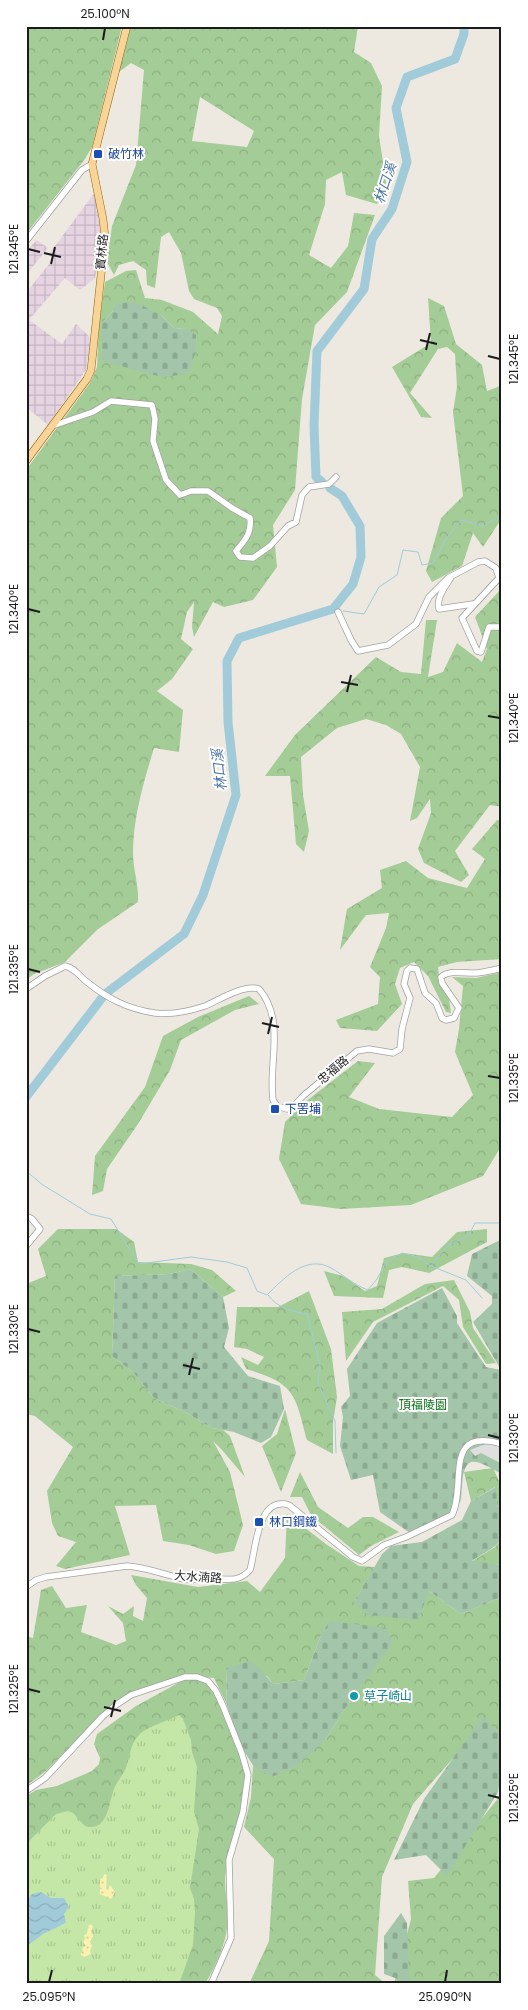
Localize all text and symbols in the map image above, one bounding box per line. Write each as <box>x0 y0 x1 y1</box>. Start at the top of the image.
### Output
text: 25.100°N <box>80 5 130 22</box>
place label: 破竹林 <box>108 145 144 162</box>
marker: 破竹林 <box>92 148 104 160</box>
water label: 林口溪 <box>369 158 402 206</box>
text: 121.345°E <box>5 224 22 274</box>
street label: 寶林路 <box>91 233 112 271</box>
text: 121.345°E <box>505 334 522 384</box>
text: 121.340°E <box>5 584 22 634</box>
text: 121.340°E <box>505 693 522 743</box>
water label: 林口溪 <box>207 746 231 792</box>
text: 121.335°E <box>5 944 22 994</box>
street label: 忠福路 <box>313 1052 352 1088</box>
text: 121.335°E <box>505 1053 522 1103</box>
place label: 下罟埔 <box>285 1100 321 1117</box>
marker: 下罟埔 <box>269 1103 281 1115</box>
text: 121.330°E <box>5 1304 22 1354</box>
park label: 頂福陵園 <box>399 1396 447 1413</box>
text: 121.330°E <box>505 1413 522 1463</box>
place label: 林口鋼鐵 <box>269 1513 317 1530</box>
marker: 林口鋼鐵 <box>253 1516 265 1528</box>
street label: 大水湳路 <box>173 1566 223 1587</box>
text: 121.325°E <box>5 1664 22 1714</box>
place label: 草子崎山 <box>364 1687 412 1704</box>
marker: 草子崎山 <box>348 1690 360 1702</box>
text: 121.325°E <box>505 1773 522 1823</box>
text: 25.095°N <box>23 1988 75 2005</box>
text: 25.090°N <box>419 1988 471 2005</box>

